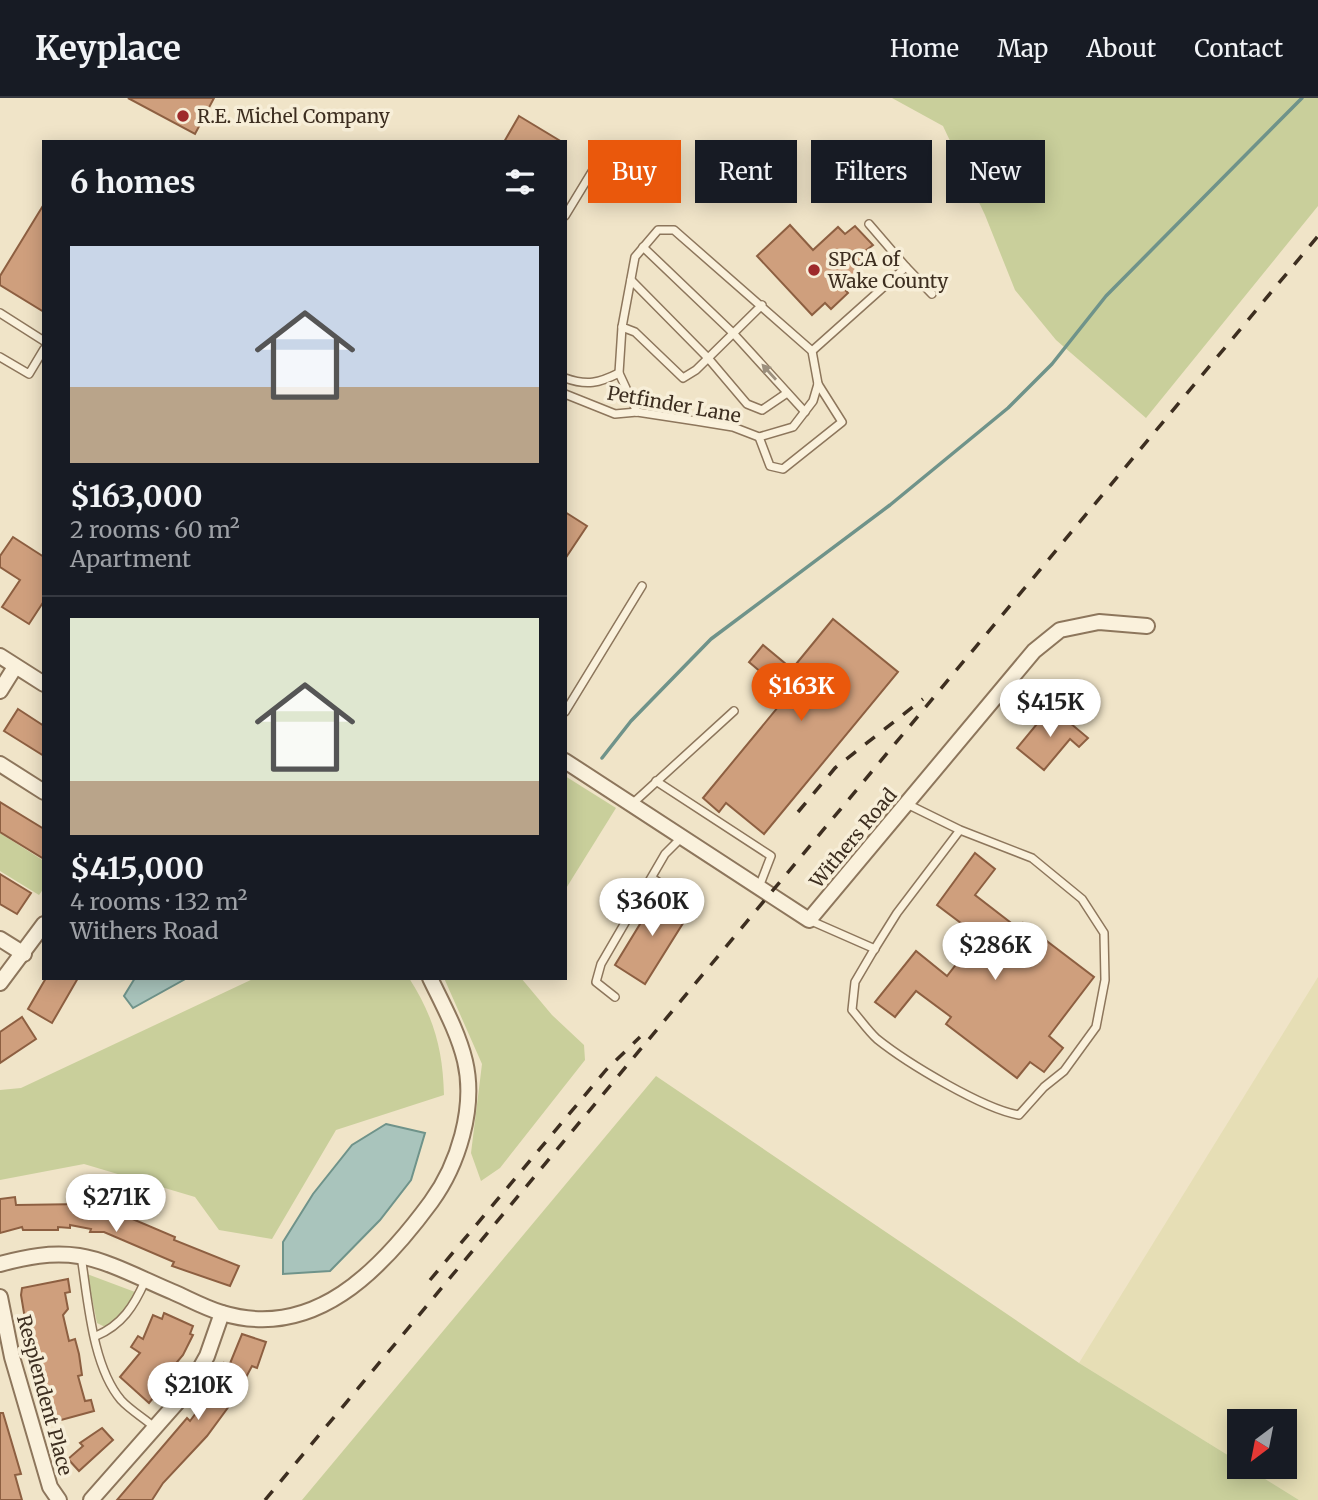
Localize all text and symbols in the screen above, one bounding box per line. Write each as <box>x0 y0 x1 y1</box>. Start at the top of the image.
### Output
text: Keyplace <box>35 28 181 69</box>
text: Home <box>890 33 959 64</box>
text: Map <box>997 33 1048 64</box>
text: About <box>1086 33 1156 64</box>
text: Contact <box>1194 33 1283 64</box>
place label: R.E. Michel Company <box>197 104 390 128</box>
marker: R.E. Michel Company <box>175 108 191 124</box>
chip: Buy <box>588 140 681 203</box>
chip: Rent <box>695 140 797 203</box>
chip: Filters <box>811 140 932 203</box>
chip: New <box>946 140 1045 203</box>
text: 6 homes <box>70 163 195 201</box>
icon: filters <box>501 163 539 201</box>
place label: SPCA of Wake County <box>827 247 948 293</box>
marker: SPCA of Wake County <box>806 262 822 278</box>
icon: home <box>242 292 368 418</box>
one-way arrow <box>761 363 777 381</box>
street label: Petfinder Lane <box>605 380 743 428</box>
text: $163,000 <box>70 477 203 515</box>
text: 2 rooms · 60 m² <box>70 515 240 544</box>
text: Apartment <box>70 544 191 573</box>
icon: home <box>242 664 368 790</box>
pin: $163K <box>752 664 850 723</box>
text: $163K <box>768 671 834 700</box>
pin: $415K <box>1001 680 1099 739</box>
text: $415K <box>1016 687 1084 716</box>
street label: Withers Road <box>804 783 902 893</box>
text: $415,000 <box>70 849 204 887</box>
pin: $360K <box>603 878 701 938</box>
text: $360K <box>615 886 689 915</box>
text: 4 rooms · 132 m² <box>70 887 247 916</box>
text: Withers Road <box>70 916 219 945</box>
pin: $286K <box>946 922 1044 982</box>
text: $286K <box>958 930 1032 959</box>
pin: $271K <box>67 1174 165 1234</box>
text: $271K <box>82 1182 150 1211</box>
street label: Resplendent Place <box>12 1312 78 1478</box>
pin: $210K <box>149 1362 247 1422</box>
text: $210K <box>163 1370 233 1399</box>
north arrow <box>1227 1409 1297 1479</box>
map controls <box>1227 1409 1297 1479</box>

